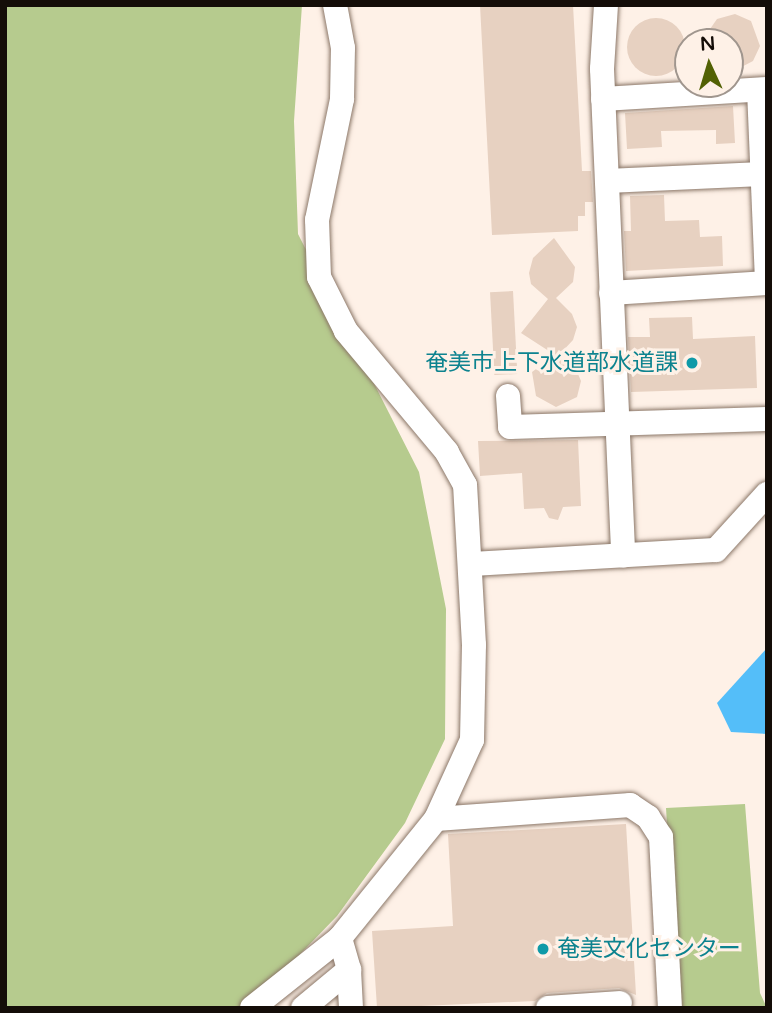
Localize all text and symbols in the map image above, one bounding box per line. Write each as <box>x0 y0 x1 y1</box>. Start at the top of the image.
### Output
north arrow <box>674 28 744 98</box>
text: N <box>699 33 716 56</box>
place label: 奄美市上下水道部水道課 <box>425 349 678 377</box>
marker: 奄美市上下水道部水道課 <box>684 355 700 371</box>
place label: 奄美文化センター <box>557 935 741 963</box>
marker: 奄美文化センター <box>535 941 551 957</box>

